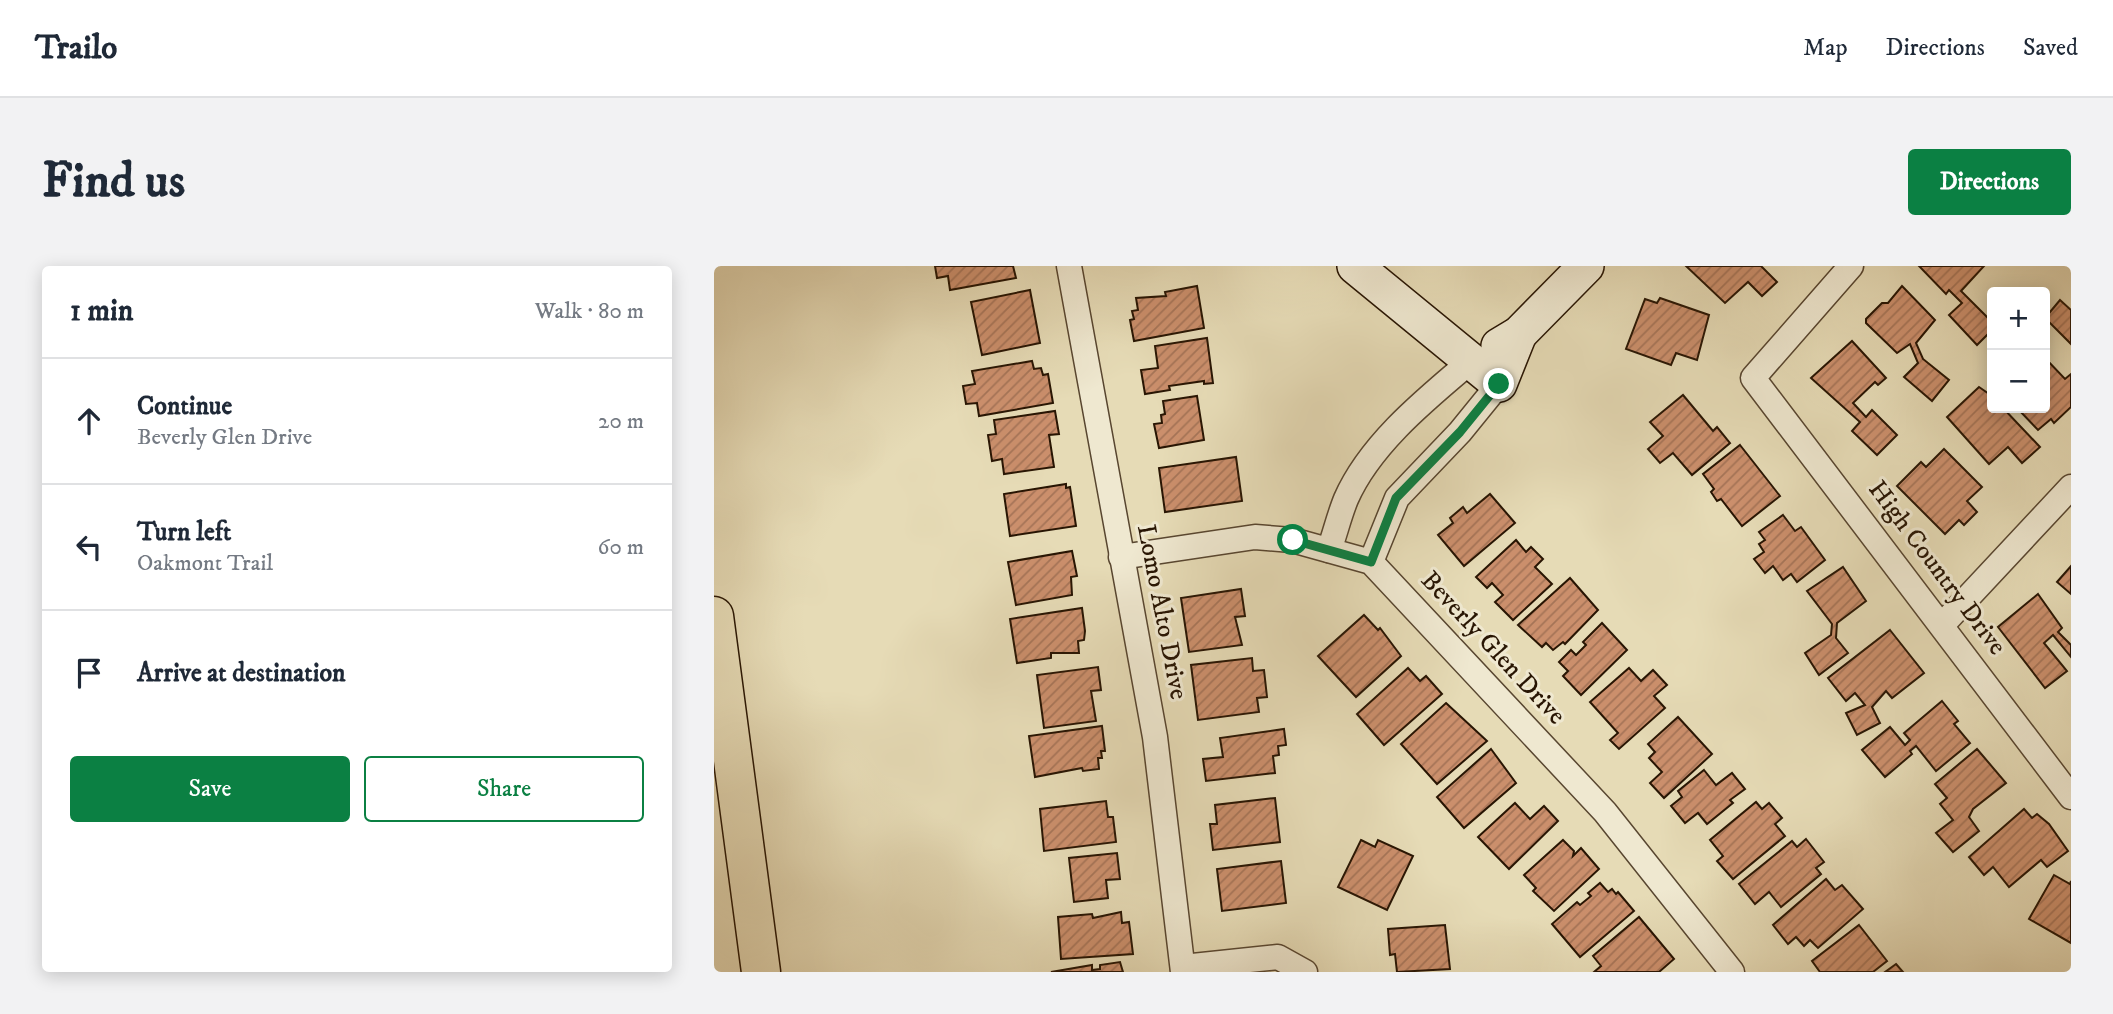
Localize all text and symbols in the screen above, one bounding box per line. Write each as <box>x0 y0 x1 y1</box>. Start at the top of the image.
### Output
text: Trailo <box>35 28 117 69</box>
text: Map <box>1803 33 1848 63</box>
text: Directions <box>1886 33 1985 63</box>
text: Saved <box>2023 33 2078 63</box>
button: Directions <box>1908 149 2071 215</box>
text: Find us <box>42 151 185 213</box>
map controls <box>1987 287 2050 413</box>
button: + <box>1987 287 2050 350</box>
text: 1 min <box>70 293 133 330</box>
text: Walk · 80 m <box>535 297 644 326</box>
button: − <box>1987 350 2050 413</box>
route end <box>1483 368 1514 399</box>
text: Continue <box>137 390 232 423</box>
icon: ahead <box>70 402 108 440</box>
text: 20 m <box>598 407 644 436</box>
text: Beverly Glen Drive <box>137 423 312 452</box>
street label: High Country Drive <box>1861 474 2013 662</box>
text: Turn left <box>137 516 231 549</box>
street label: Lomo Alto Drive <box>1129 522 1195 702</box>
route start <box>1277 524 1308 555</box>
icon: left <box>70 528 108 566</box>
text: 60 m <box>597 533 644 562</box>
text: Oakmont Trail <box>137 549 273 578</box>
street label: Beverly Glen Drive <box>1413 564 1573 732</box>
icon: arrive <box>70 654 108 692</box>
text: Arrive at destination <box>137 657 346 690</box>
button: Save <box>70 756 350 822</box>
button: Share <box>364 756 644 822</box>

